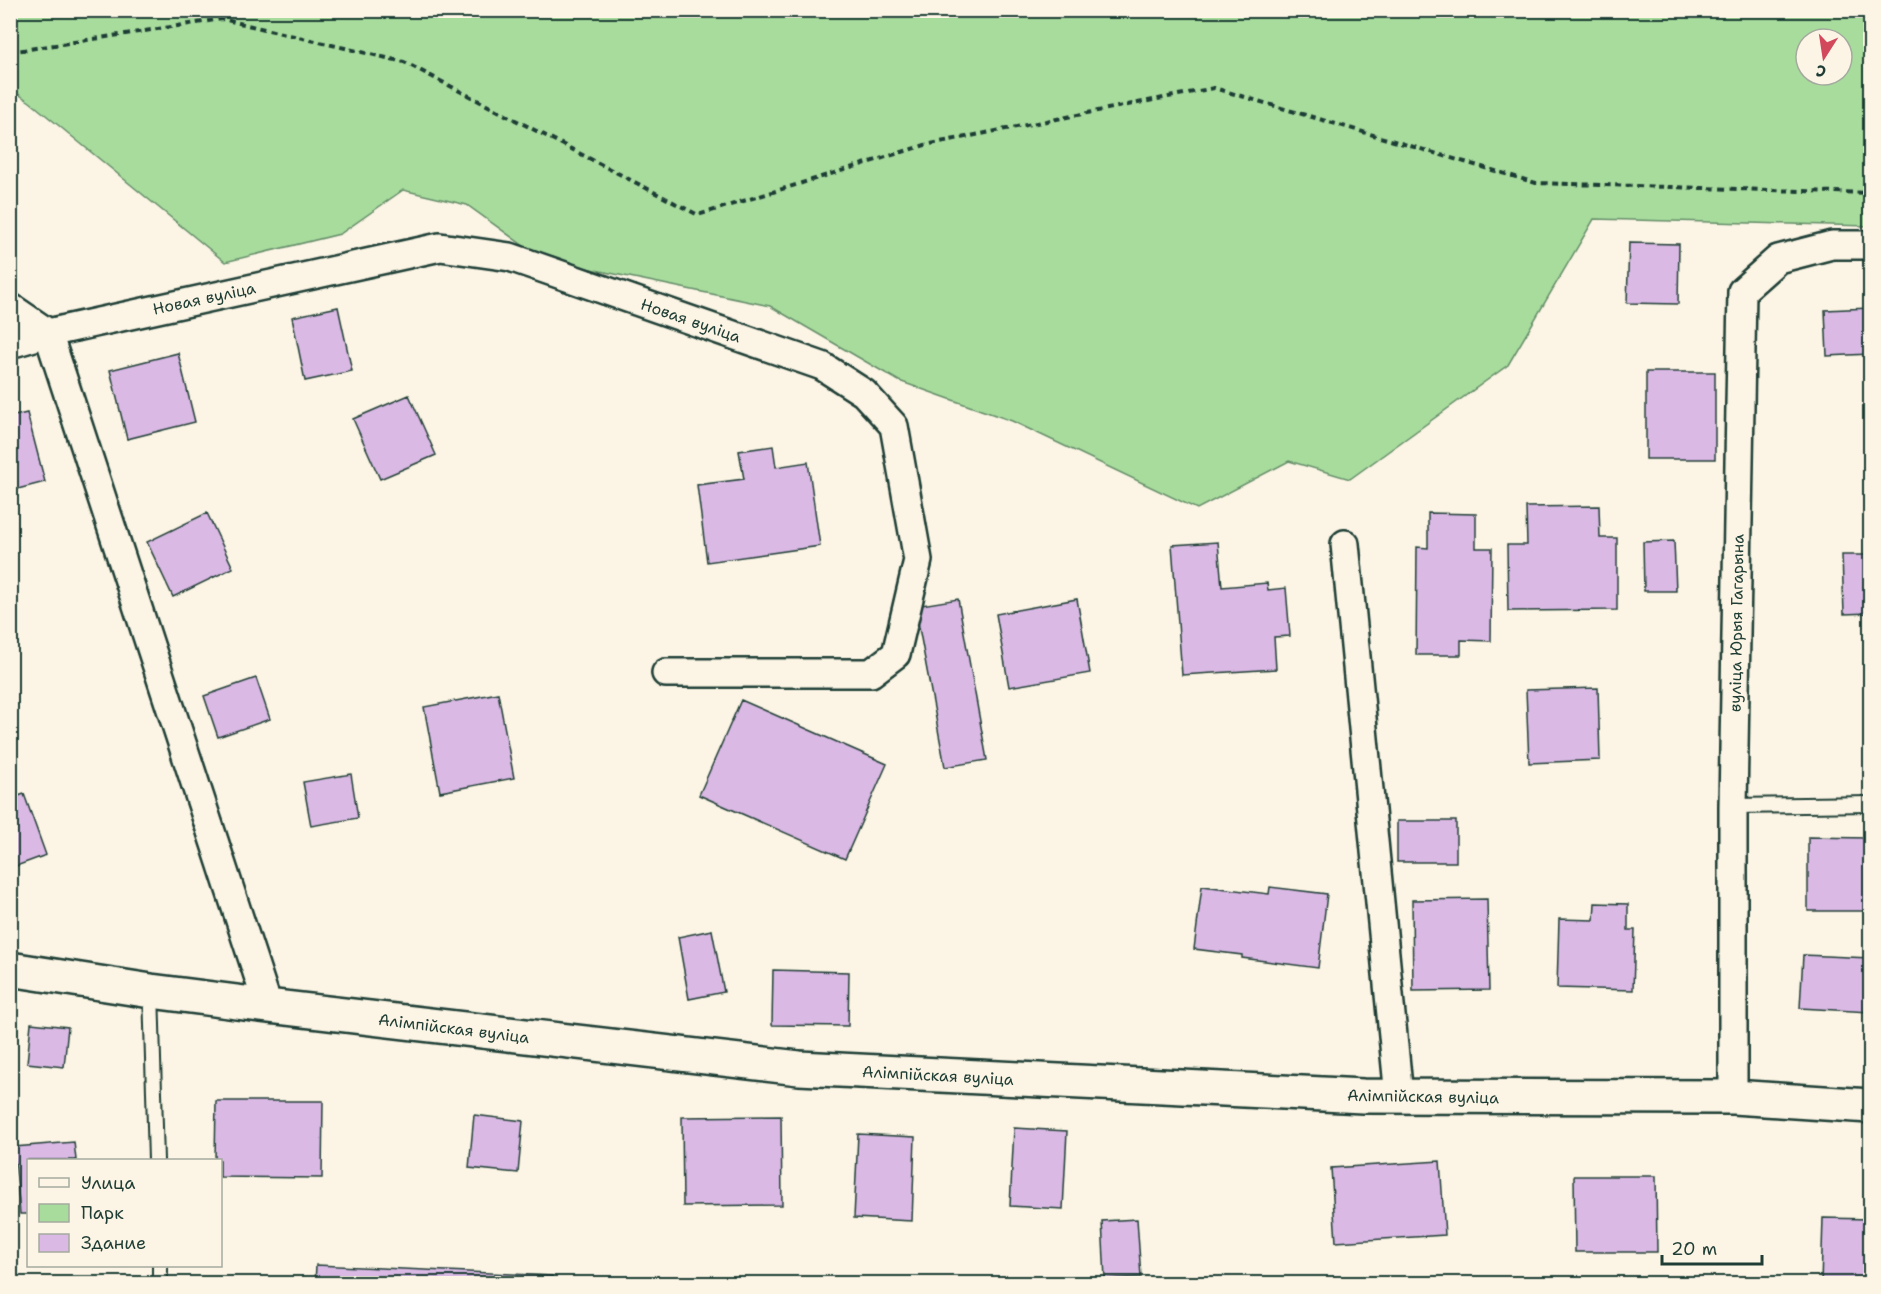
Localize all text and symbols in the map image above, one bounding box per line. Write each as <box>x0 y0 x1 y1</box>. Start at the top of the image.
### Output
north arrow <box>1794 27 1854 87</box>
text: С <box>1814 60 1828 82</box>
street label: Новая вуліца <box>151 277 257 320</box>
street label: Новая вуліца <box>638 294 744 347</box>
street label: вуліца Юрыя Гагарына <box>1724 534 1749 712</box>
street label: Алімпійская вуліца <box>377 1009 531 1048</box>
street label: Алімпійская вуліца <box>862 1061 1014 1090</box>
street label: Алімпійская вуліца <box>1347 1085 1499 1108</box>
legend <box>27 1159 222 1267</box>
text: Улица <box>81 1171 135 1195</box>
text: Парк <box>81 1201 124 1225</box>
scale bar <box>1662 1228 1762 1266</box>
text: Здание <box>81 1231 146 1255</box>
text: 20 m <box>1671 1237 1717 1261</box>

